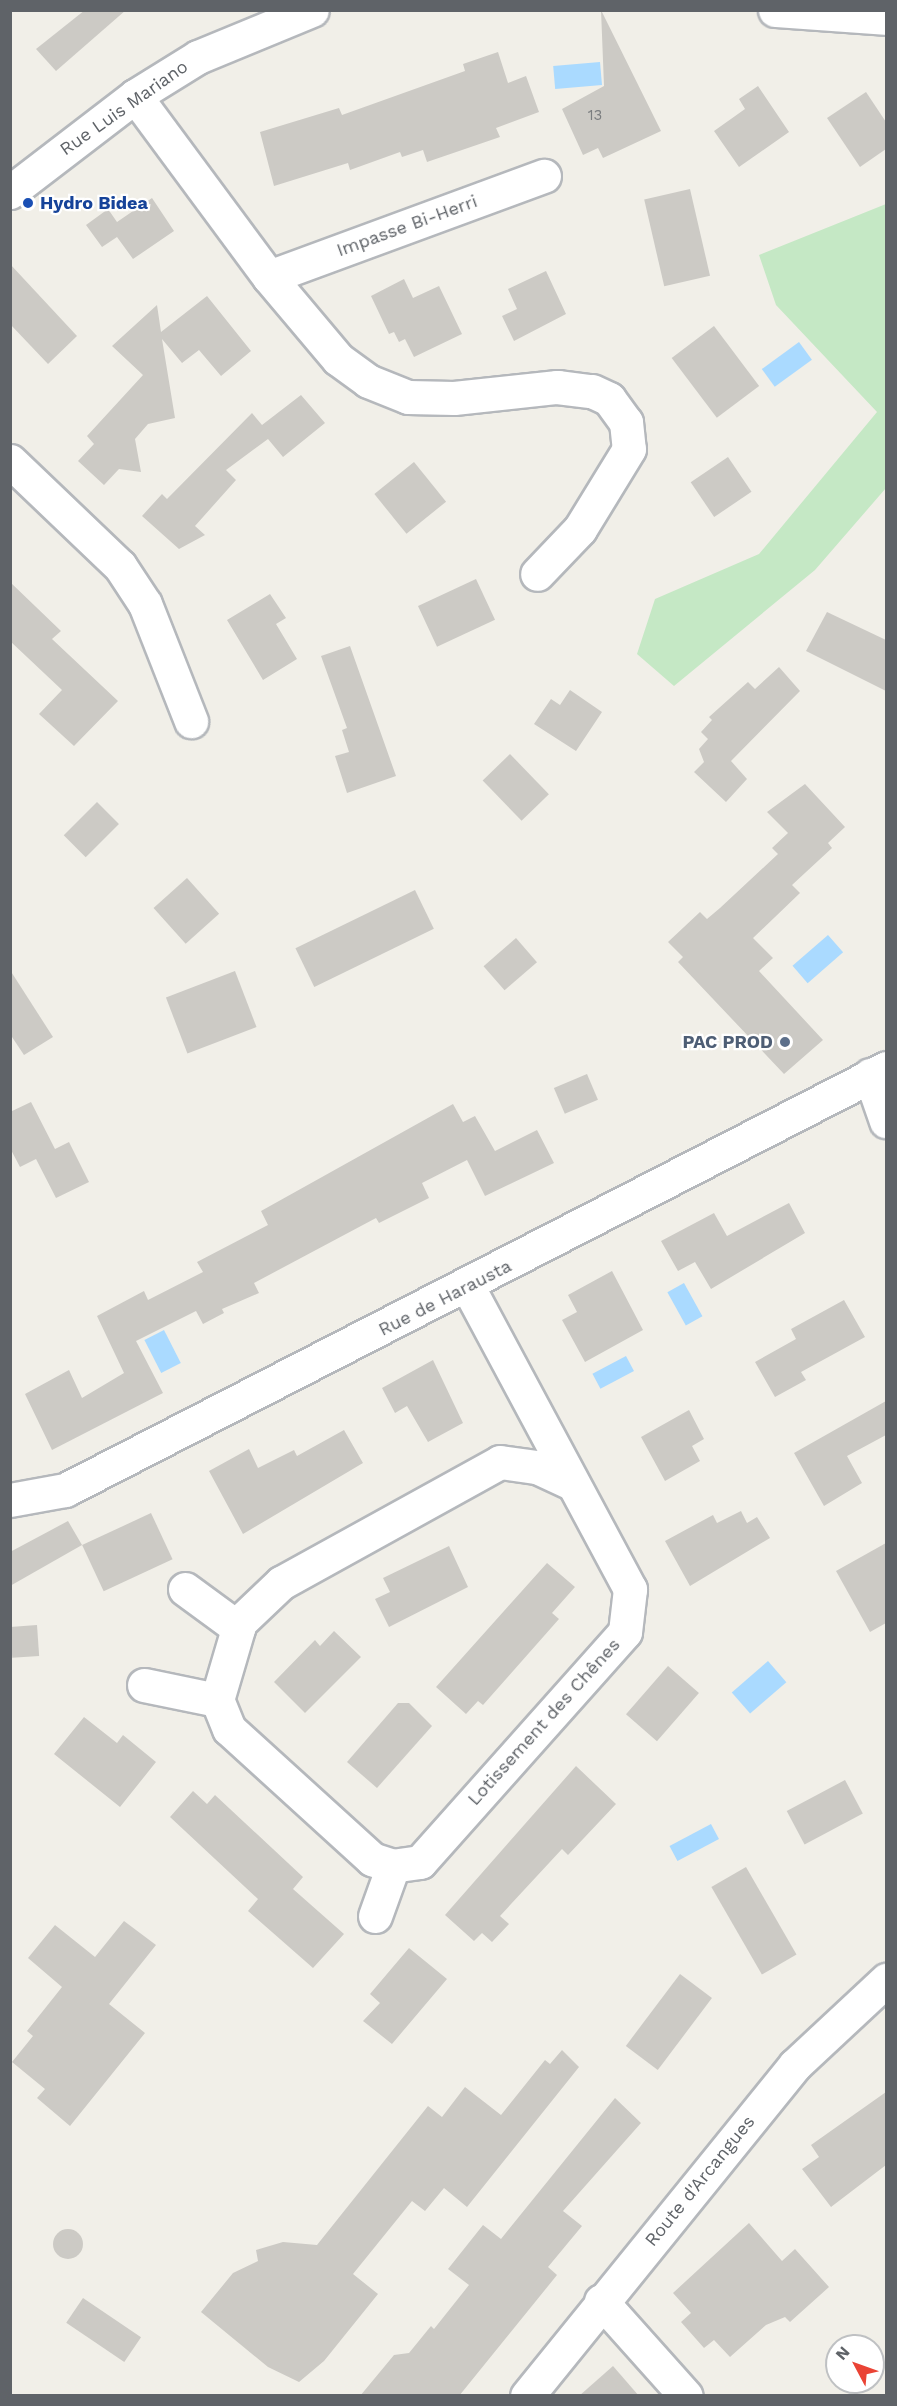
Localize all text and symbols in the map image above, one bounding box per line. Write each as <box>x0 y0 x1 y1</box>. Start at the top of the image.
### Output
street label: Rue Luis Mariano <box>56 56 192 160</box>
house number: 13 <box>588 107 602 125</box>
street label: Impasse Bi-Herri <box>334 191 480 261</box>
place label: Hydro Bidea <box>40 192 148 214</box>
marker: Hydro Bidea <box>21 196 35 210</box>
place label: PAC PROD <box>683 1031 773 1053</box>
marker: PAC PROD <box>778 1035 792 1049</box>
street label: Rue de Harausta <box>375 1255 515 1341</box>
street label: Lotissement des Chênes <box>463 1634 625 1810</box>
street label: Route d'Arcangues <box>641 2111 759 2251</box>
north arrow <box>825 2334 885 2394</box>
text: N <box>831 2342 854 2364</box>

